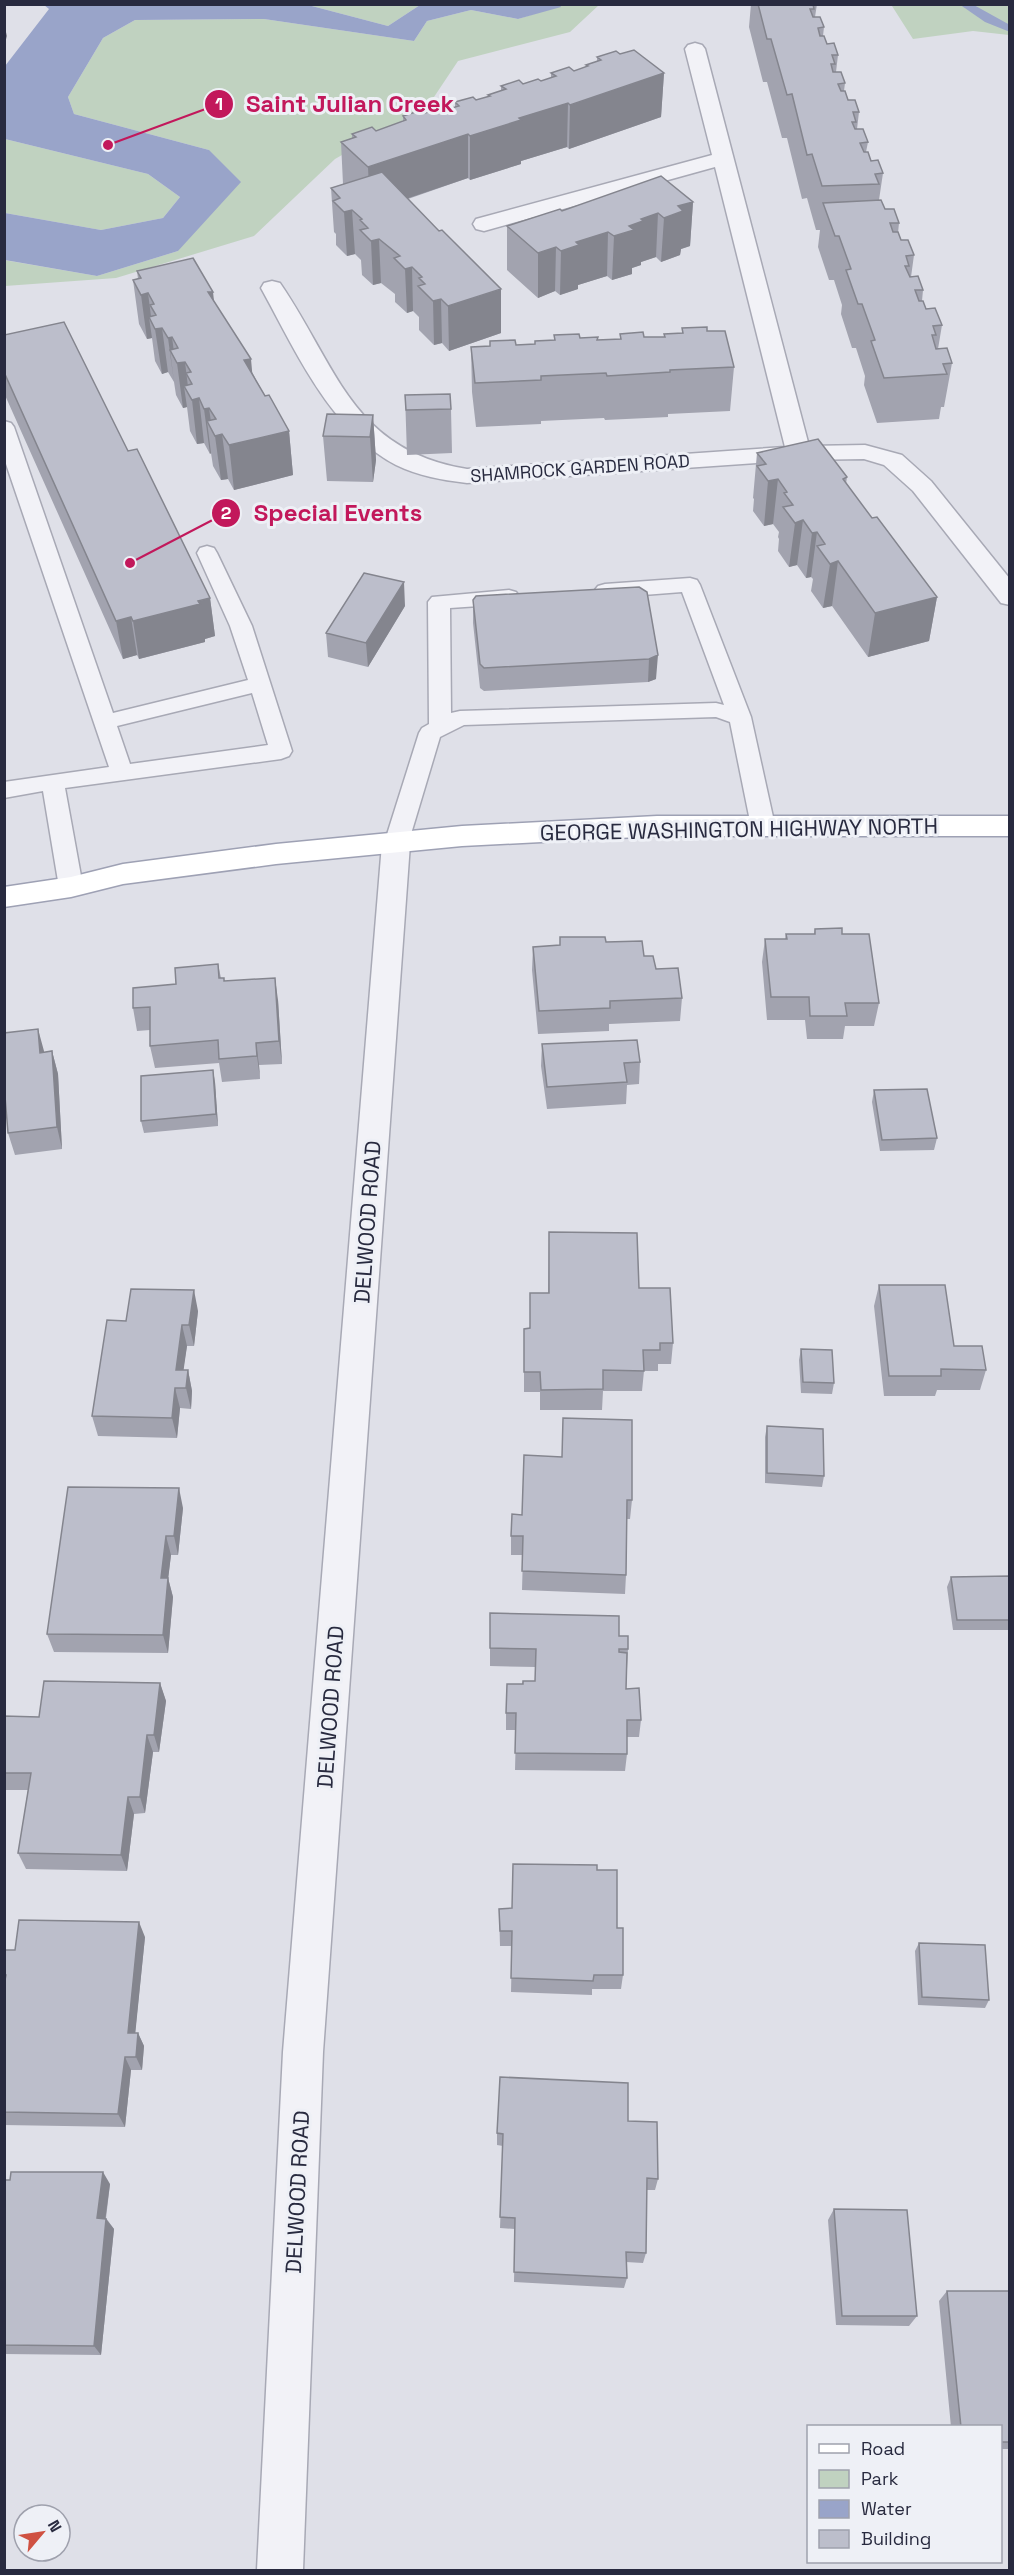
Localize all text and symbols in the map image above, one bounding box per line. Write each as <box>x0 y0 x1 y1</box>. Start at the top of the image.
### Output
callout: Saint Julian Creek <box>204 83 466 125</box>
text: Saint Julian Creek <box>246 88 455 119</box>
text: 1 <box>215 92 223 115</box>
street label: SHAMROCK GARDEN ROAD <box>469 449 691 487</box>
callout: Special Events <box>211 492 434 534</box>
text: Special Events <box>254 497 422 528</box>
text: 2 <box>221 501 232 524</box>
street label: GEORGE WASHINGTON HIGHWAY NORTH <box>540 812 938 846</box>
street label: DELWOOD ROAD <box>347 1140 387 1304</box>
street label: DELWOOD ROAD <box>310 1625 350 1789</box>
street label: DELWOOD ROAD <box>279 2110 315 2274</box>
legend <box>807 2425 1002 2563</box>
text: Road <box>861 2437 905 2460</box>
text: Park <box>861 2467 899 2490</box>
text: Water <box>861 2497 912 2520</box>
north arrow <box>12 2503 72 2563</box>
text: N <box>43 2516 66 2536</box>
text: Building <box>861 2527 931 2550</box>

